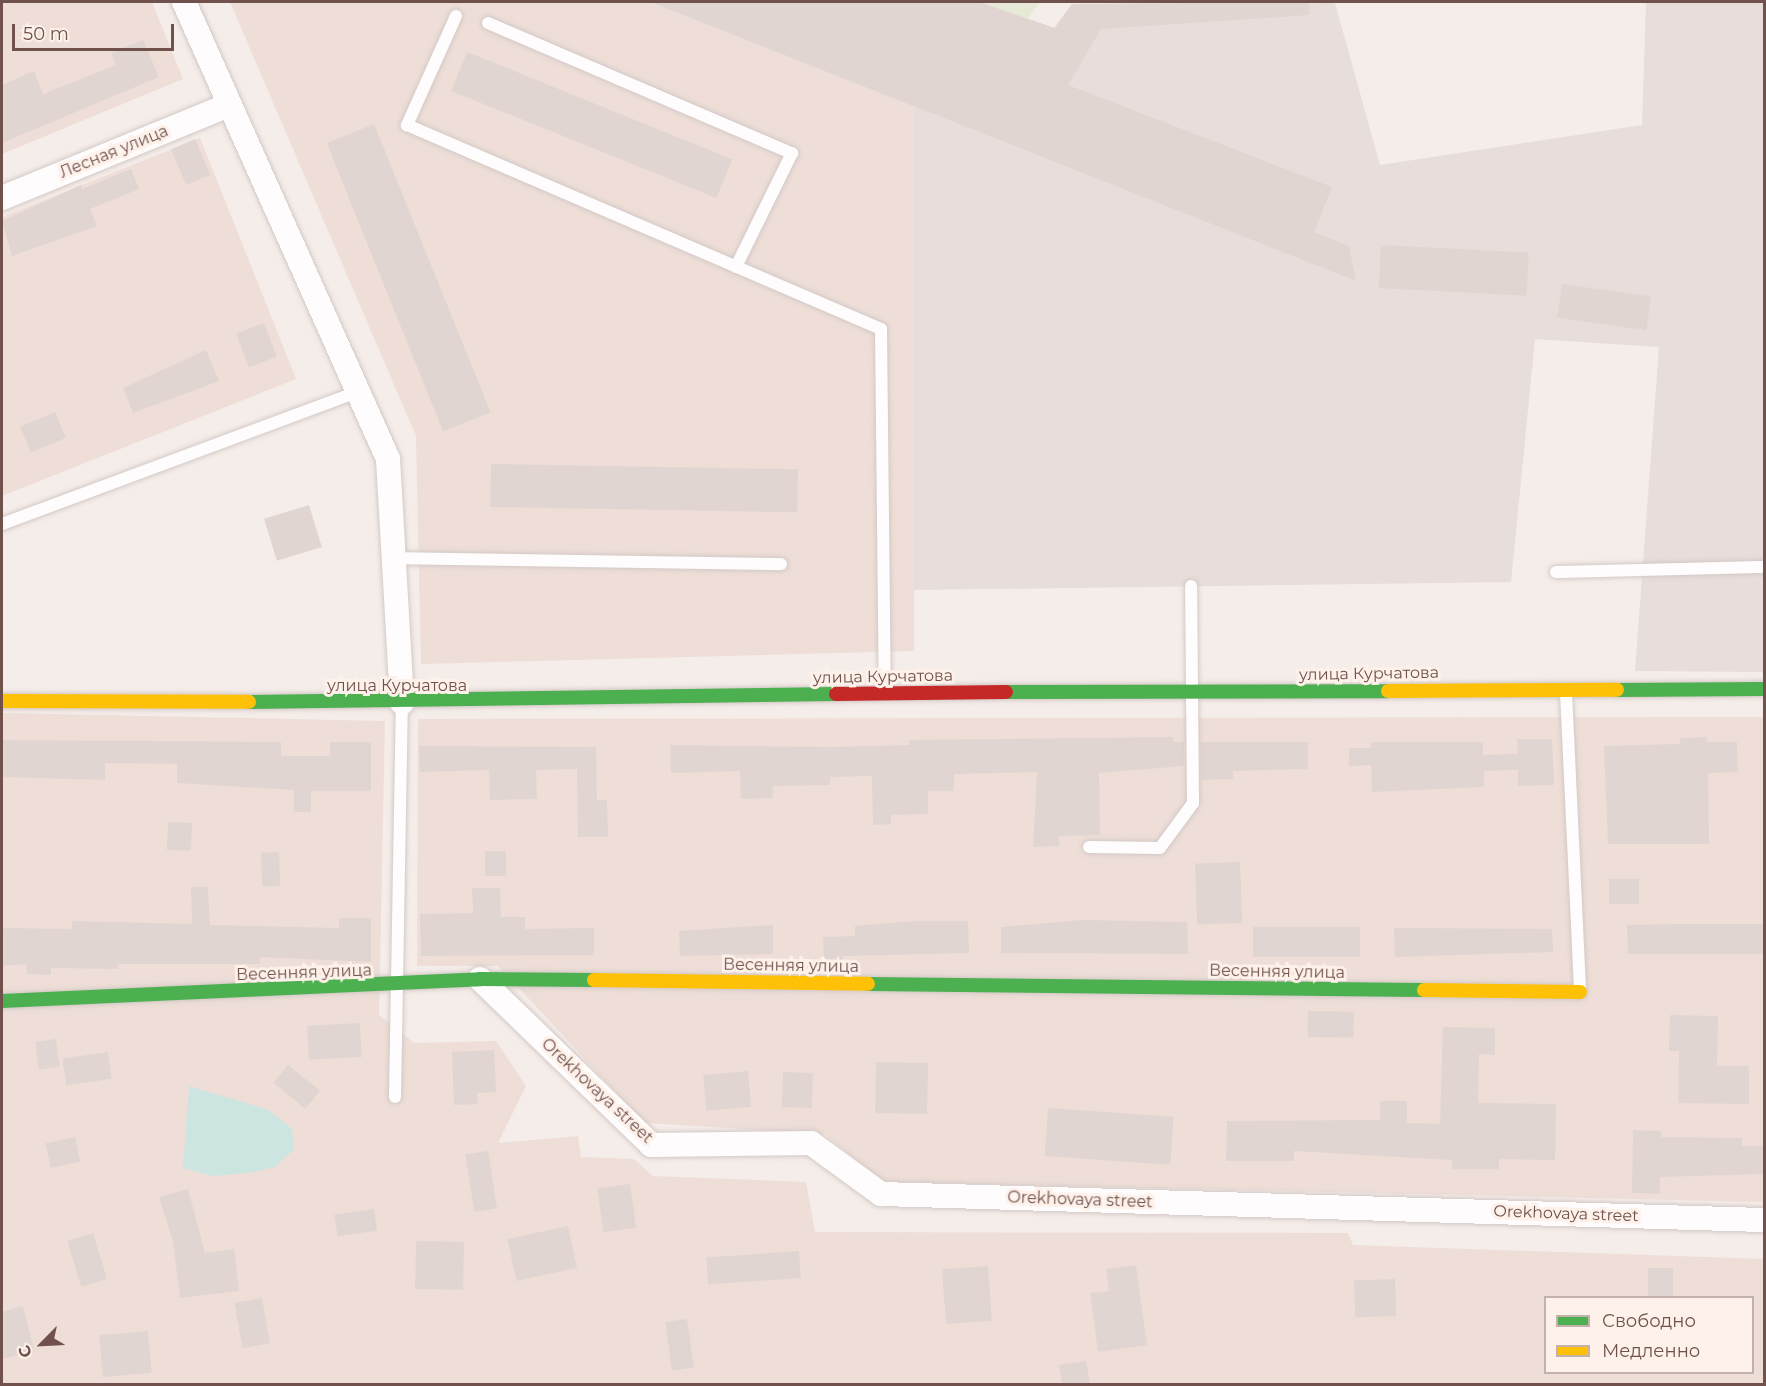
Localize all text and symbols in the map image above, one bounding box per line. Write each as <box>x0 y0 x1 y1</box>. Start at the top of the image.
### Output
scale bar <box>15 12 177 50</box>
text: 50 m <box>23 23 69 45</box>
street label: Лесная улица <box>57 121 171 183</box>
street label: улица Курчатова <box>1299 663 1439 685</box>
street label: улица Курчатова <box>813 666 953 688</box>
street label: улица Курчатова <box>327 676 467 696</box>
street label: Весенняя улица <box>723 955 859 977</box>
street label: Весенняя улица <box>236 961 372 985</box>
street label: Весенняя улица <box>1209 961 1345 983</box>
street label: Orekhovaya street <box>537 1034 657 1148</box>
street label: Orekhovaya street <box>1007 1188 1153 1212</box>
street label: Orekhovaya street <box>1493 1202 1639 1226</box>
legend <box>1544 1296 1754 1374</box>
text: Свободно <box>1602 1310 1696 1332</box>
north arrow <box>12 1314 72 1374</box>
text: Медленно <box>1602 1340 1700 1362</box>
text: С <box>14 1342 36 1361</box>

